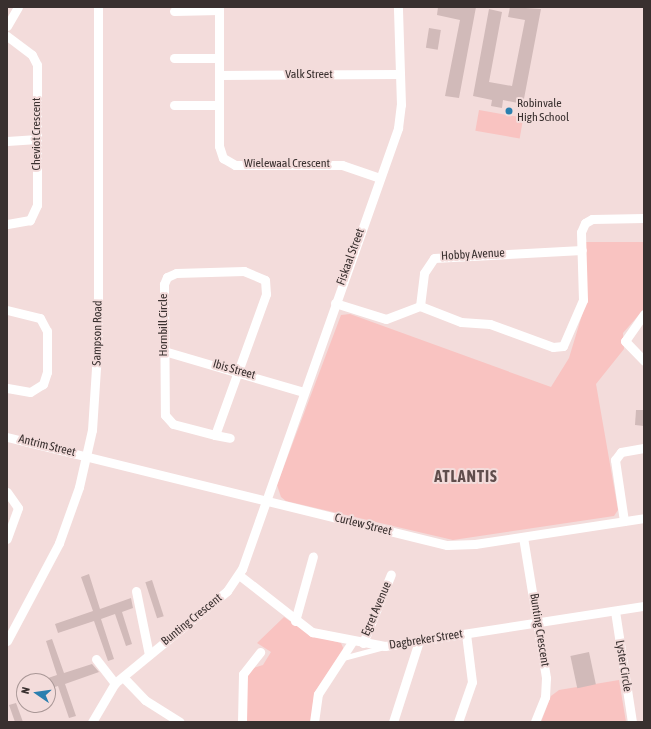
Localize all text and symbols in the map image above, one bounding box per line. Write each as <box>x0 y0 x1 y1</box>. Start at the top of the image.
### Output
street label: Valk Street <box>285 68 333 82</box>
place label: Robinvale High School <box>517 97 569 125</box>
street label: Cheviot Crescent <box>30 98 44 170</box>
marker: Robinvale High School <box>504 106 514 116</box>
street label: Wielewaal Crescent <box>244 157 330 171</box>
street label: Fiskaal Street <box>334 227 368 287</box>
street label: Hobby Avenue <box>441 246 505 264</box>
street label: Hornbill Circle <box>157 293 171 357</box>
street label: Sampson Road <box>90 300 106 366</box>
street label: Ibis Street <box>211 357 257 383</box>
street label: Antrim Street <box>17 432 77 460</box>
district label: ATLANTIS <box>434 466 498 486</box>
street label: Curlew Street <box>333 511 393 539</box>
street label: Egret Avenue <box>359 580 395 638</box>
street label: Bunting Crescent <box>159 591 225 649</box>
street label: Bunting Crescent <box>526 592 552 668</box>
street label: Dagbreker Street <box>388 627 464 653</box>
street label: Lyster Circle <box>612 639 634 693</box>
north arrow <box>16 673 56 713</box>
text: N <box>19 686 32 695</box>

